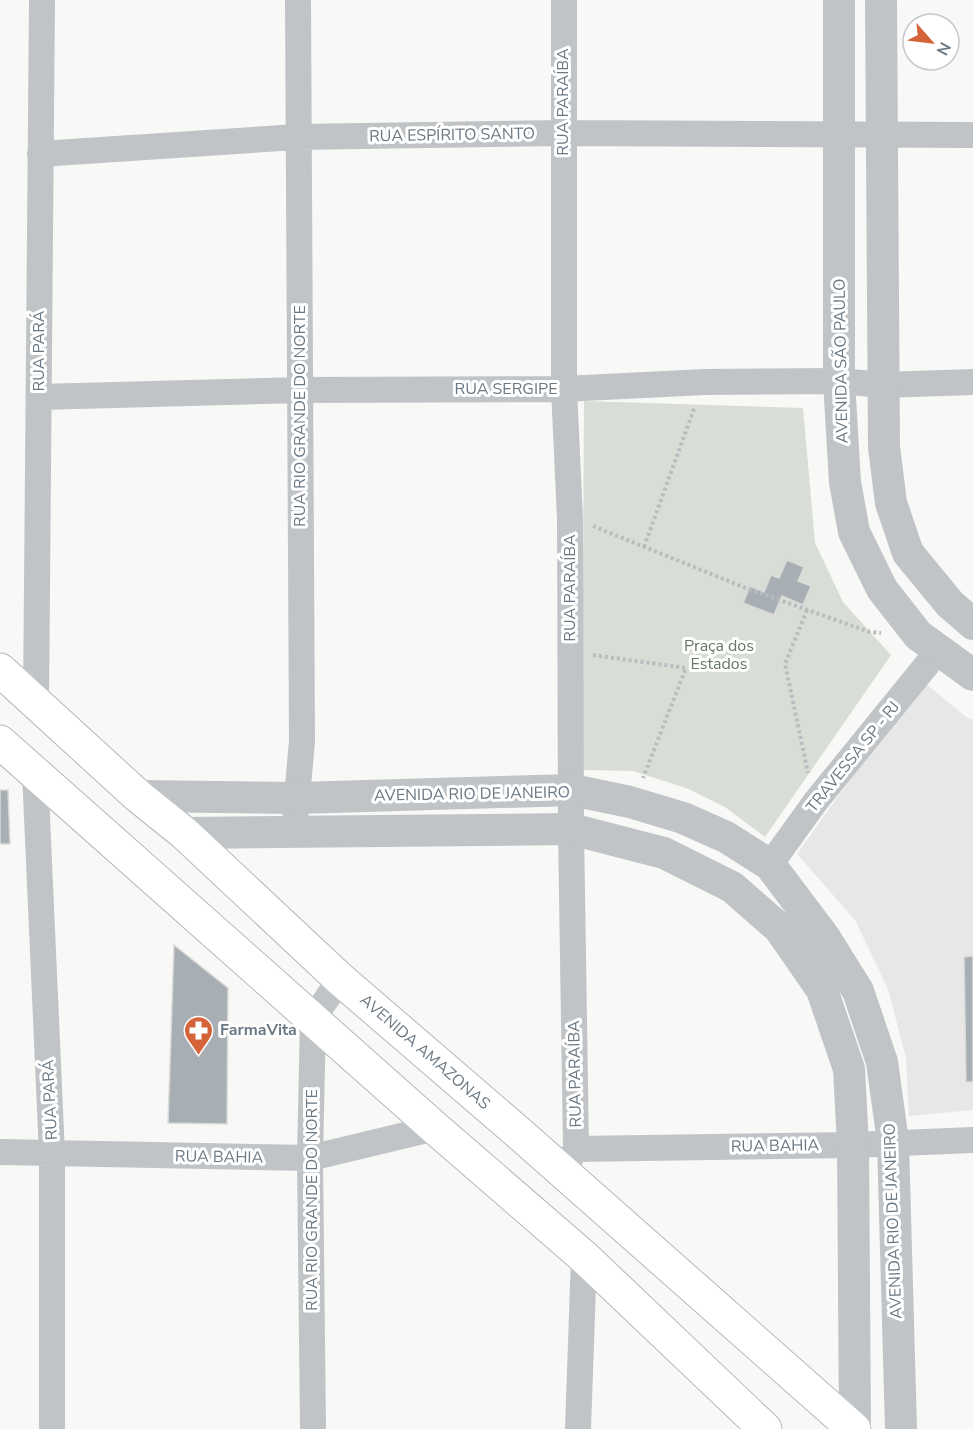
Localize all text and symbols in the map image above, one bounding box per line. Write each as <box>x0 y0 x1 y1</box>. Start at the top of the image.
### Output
north arrow <box>901 12 961 72</box>
text: N <box>931 38 956 59</box>
street label: RUA PARAÍBA <box>552 48 574 156</box>
street label: RUA ESPÍRITO SANTO <box>369 123 535 147</box>
street label: AVENIDA SÃO PAULO <box>829 278 853 444</box>
street label: RUA RIO GRANDE DO NORTE <box>289 305 311 527</box>
street label: RUA PARÁ <box>28 310 50 391</box>
street label: RUA SERGIPE <box>454 378 558 400</box>
street label: RUA PARAÍBA <box>559 534 581 642</box>
park label: Praça dos Estados <box>684 635 754 675</box>
street label: TRAVESSA SP - RJ <box>801 697 905 817</box>
street label: AVENIDA RIO DE JANEIRO <box>374 781 570 807</box>
street label: AVENIDA AMAZONAS <box>355 989 495 1115</box>
pharmacy icon: FarmaVita <box>183 1014 215 1056</box>
place label: FarmaVita <box>220 1019 297 1041</box>
street label: RUA PARAÍBA <box>563 1020 587 1128</box>
street label: RUA PARÁ <box>37 1059 63 1141</box>
street label: RUA RIO GRANDE DO NORTE <box>301 1089 323 1311</box>
street label: AVENIDA RIO DE JANEIRO <box>879 1123 907 1319</box>
street label: RUA BAHIA <box>731 1134 820 1158</box>
street label: RUA BAHIA <box>175 1145 264 1169</box>

